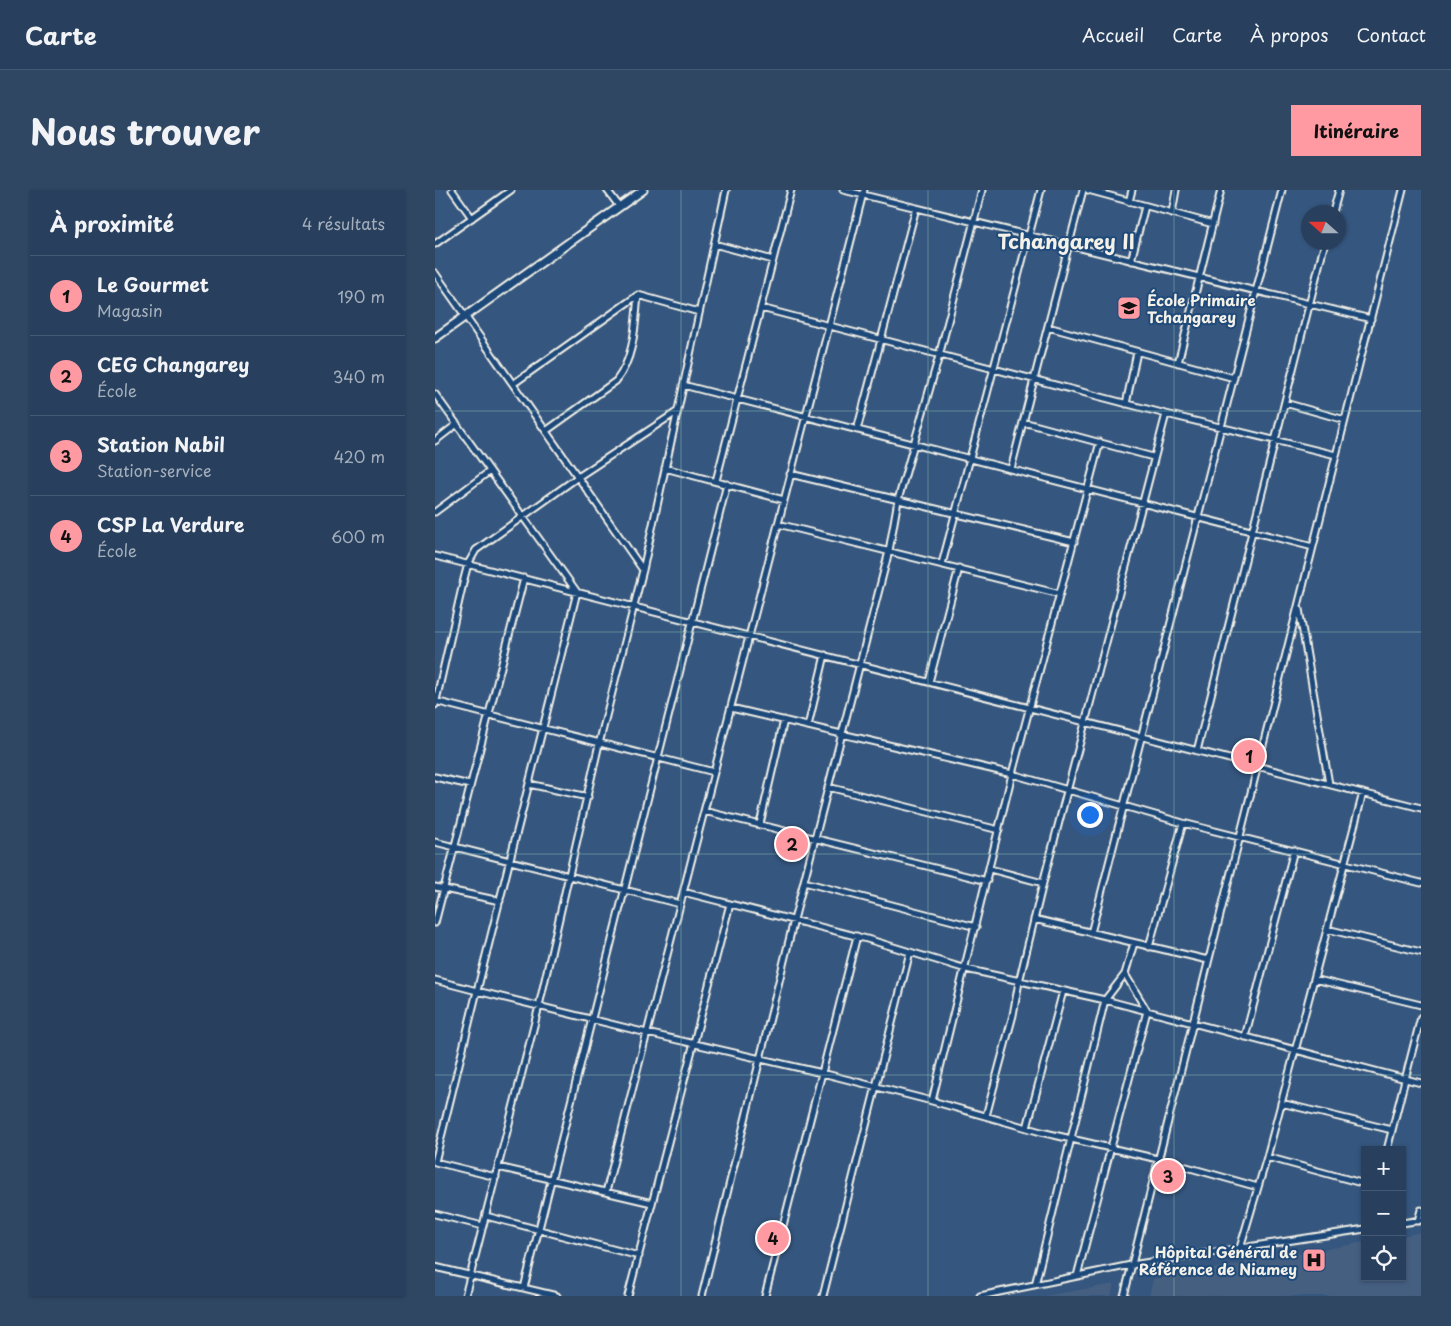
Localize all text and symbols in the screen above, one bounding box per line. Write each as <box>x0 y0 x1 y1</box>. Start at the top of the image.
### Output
text: Carte <box>25 17 97 53</box>
text: Accueil <box>1082 21 1144 48</box>
text: Carte <box>1172 21 1222 48</box>
text: À propos <box>1250 21 1328 48</box>
text: Contact <box>1356 21 1426 48</box>
text: Nous trouver <box>30 104 260 157</box>
button: Itinéraire <box>1291 105 1421 156</box>
north arrow <box>1301 205 1346 250</box>
text: À proximité <box>50 207 174 239</box>
text: 4 résultats <box>302 211 385 235</box>
district label: Tchangarey II <box>997 226 1135 256</box>
text: Le Gourmet <box>97 270 209 298</box>
text: 1 <box>62 284 70 308</box>
text: 190 m <box>337 284 385 308</box>
place label: École Primaire Tchangarey <box>1147 288 1256 328</box>
school or university icon: École Primaire Tchangarey <box>1116 295 1142 321</box>
text: Magasin <box>97 298 163 322</box>
text: CEG Changarey <box>97 350 249 378</box>
text: 2 <box>60 364 72 388</box>
text: 340 m <box>333 364 385 388</box>
text: École <box>97 378 137 402</box>
text: Station Nabil <box>97 430 225 458</box>
text: 3 <box>61 444 71 468</box>
text: 420 m <box>334 444 385 468</box>
text: Station-service <box>97 458 211 482</box>
text: CSP La Verdure <box>97 510 244 538</box>
text: 4 <box>61 524 71 548</box>
text: 600 m <box>331 524 385 548</box>
text: École <box>97 538 137 562</box>
pin: 1 <box>1233 737 1265 775</box>
your location <box>1077 802 1103 828</box>
pin: 2 <box>776 825 808 863</box>
map controls <box>1361 1146 1406 1281</box>
button: + <box>1361 1146 1406 1191</box>
pin: 3 <box>1152 1157 1184 1195</box>
button: − <box>1361 1191 1406 1236</box>
pin: 4 <box>757 1219 789 1257</box>
button: locate <box>1361 1236 1406 1281</box>
place label: Hôpital Général de Référence de Niamey <box>1139 1240 1297 1280</box>
hospital icon: Hôpital Général de Référence de Niamey <box>1301 1247 1327 1273</box>

